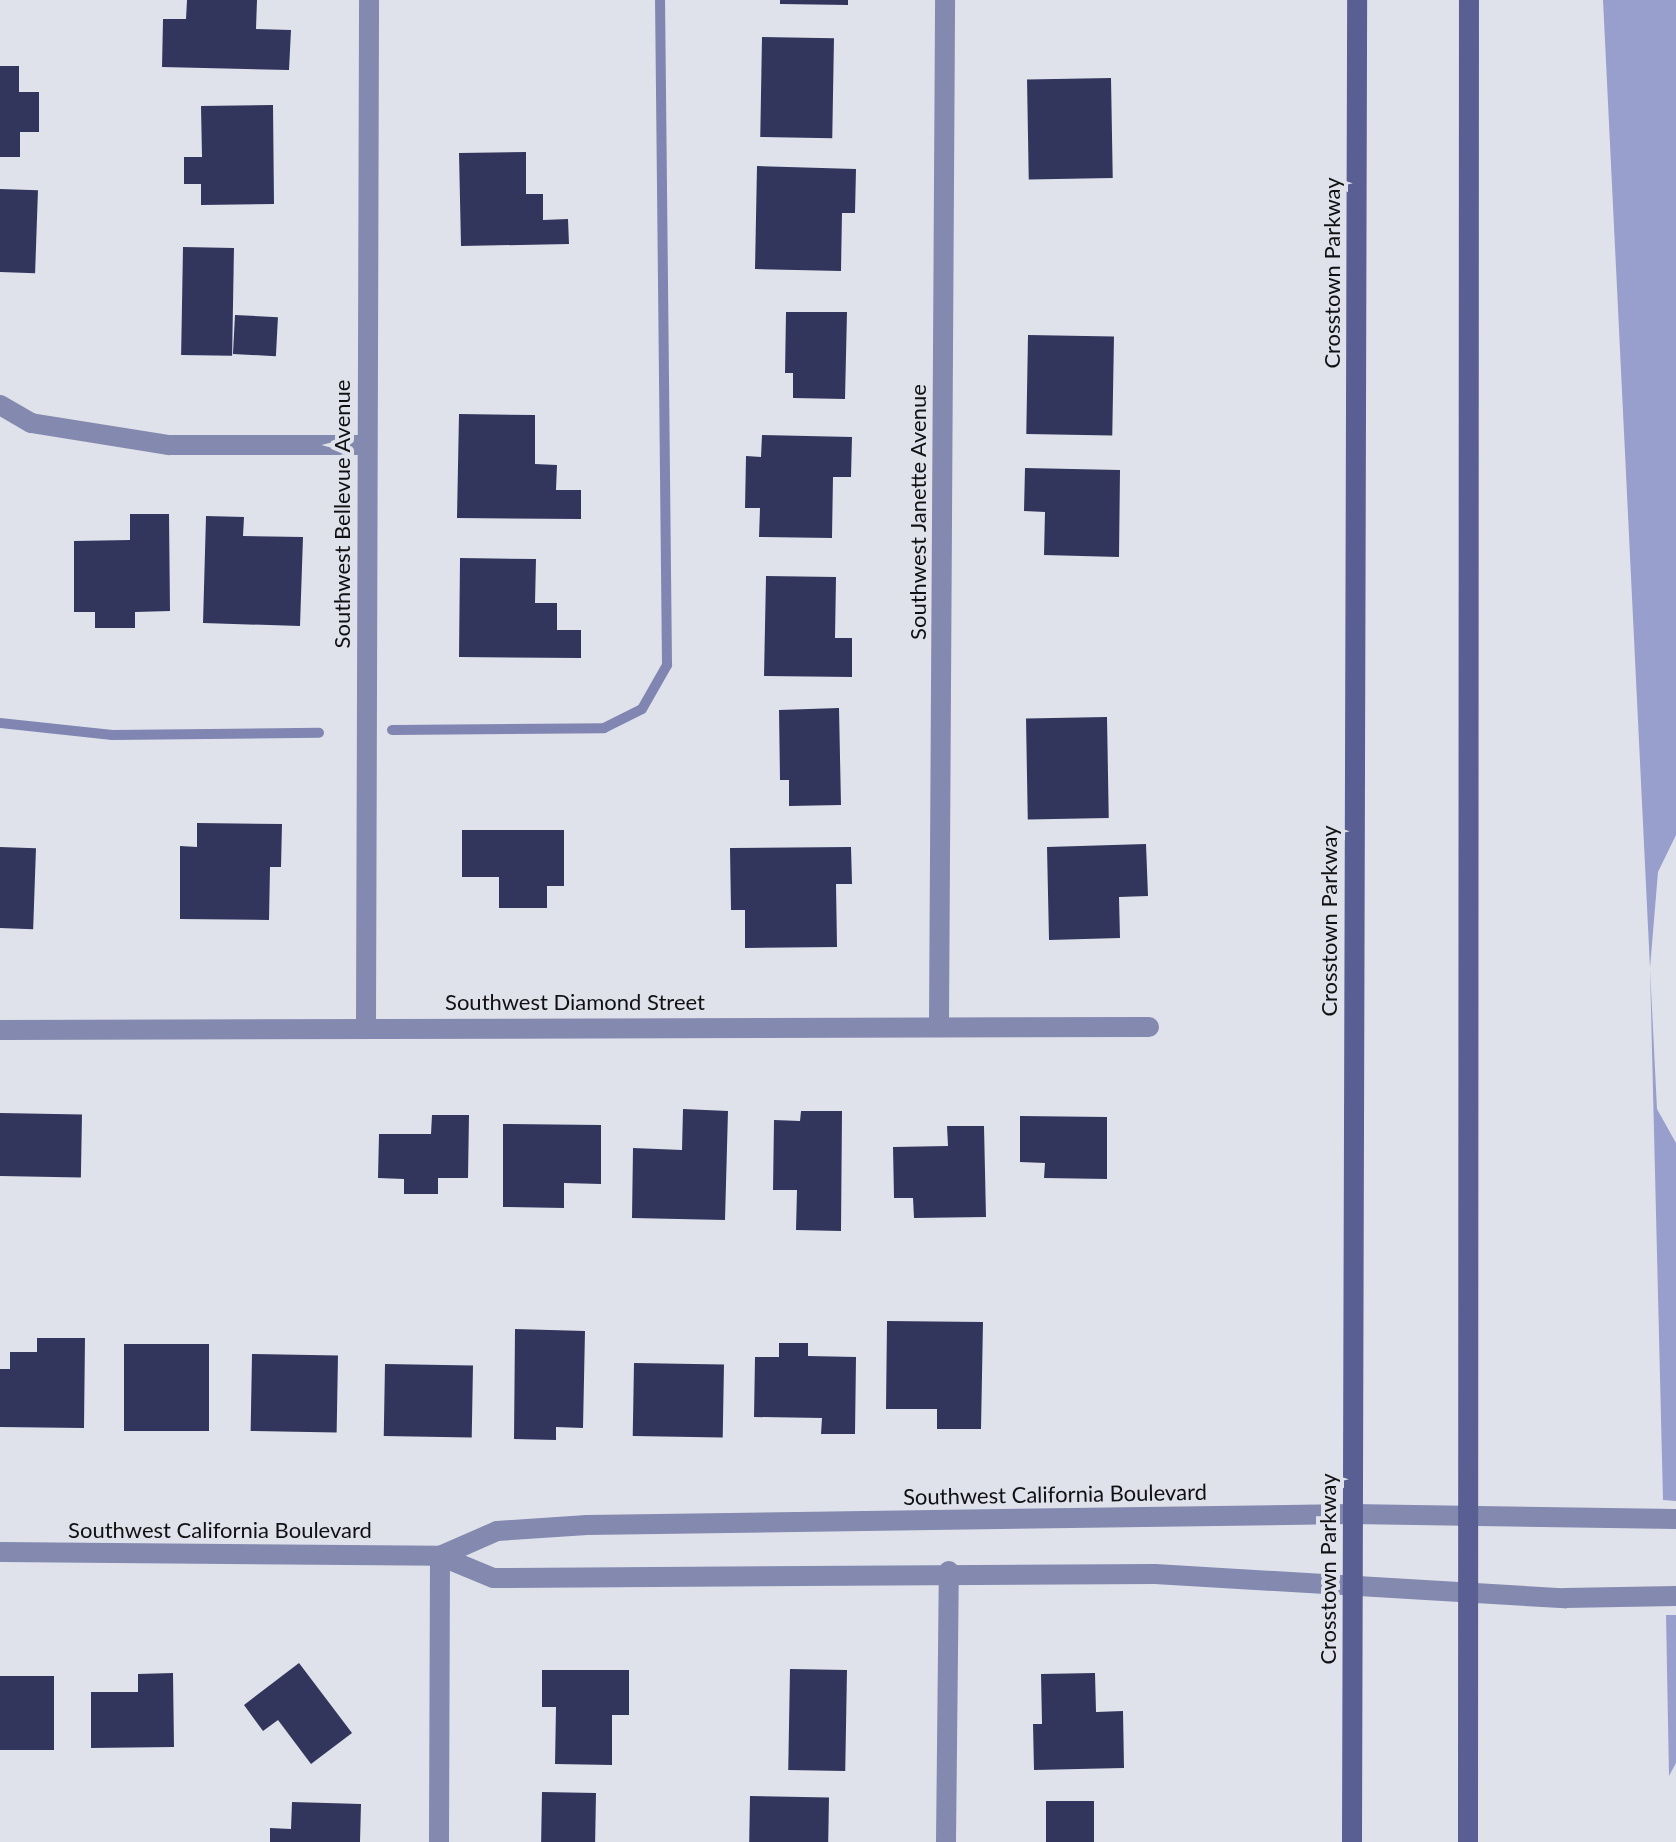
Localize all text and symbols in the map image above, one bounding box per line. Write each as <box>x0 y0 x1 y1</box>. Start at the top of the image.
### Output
street label: Crosstown Parkway <box>1319 177 1345 369</box>
street label: Southwest Bellevue Avenue <box>329 379 355 649</box>
street label: Southwest Janette Avenue <box>905 383 931 641</box>
street label: Crosstown Parkway <box>1316 825 1342 1017</box>
street label: Southwest Diamond Street <box>445 989 705 1015</box>
street label: Crosstown Parkway <box>1315 1473 1341 1665</box>
street label: Southwest California Boulevard <box>903 1478 1207 1510</box>
street label: Southwest California Boulevard <box>68 1517 372 1543</box>

